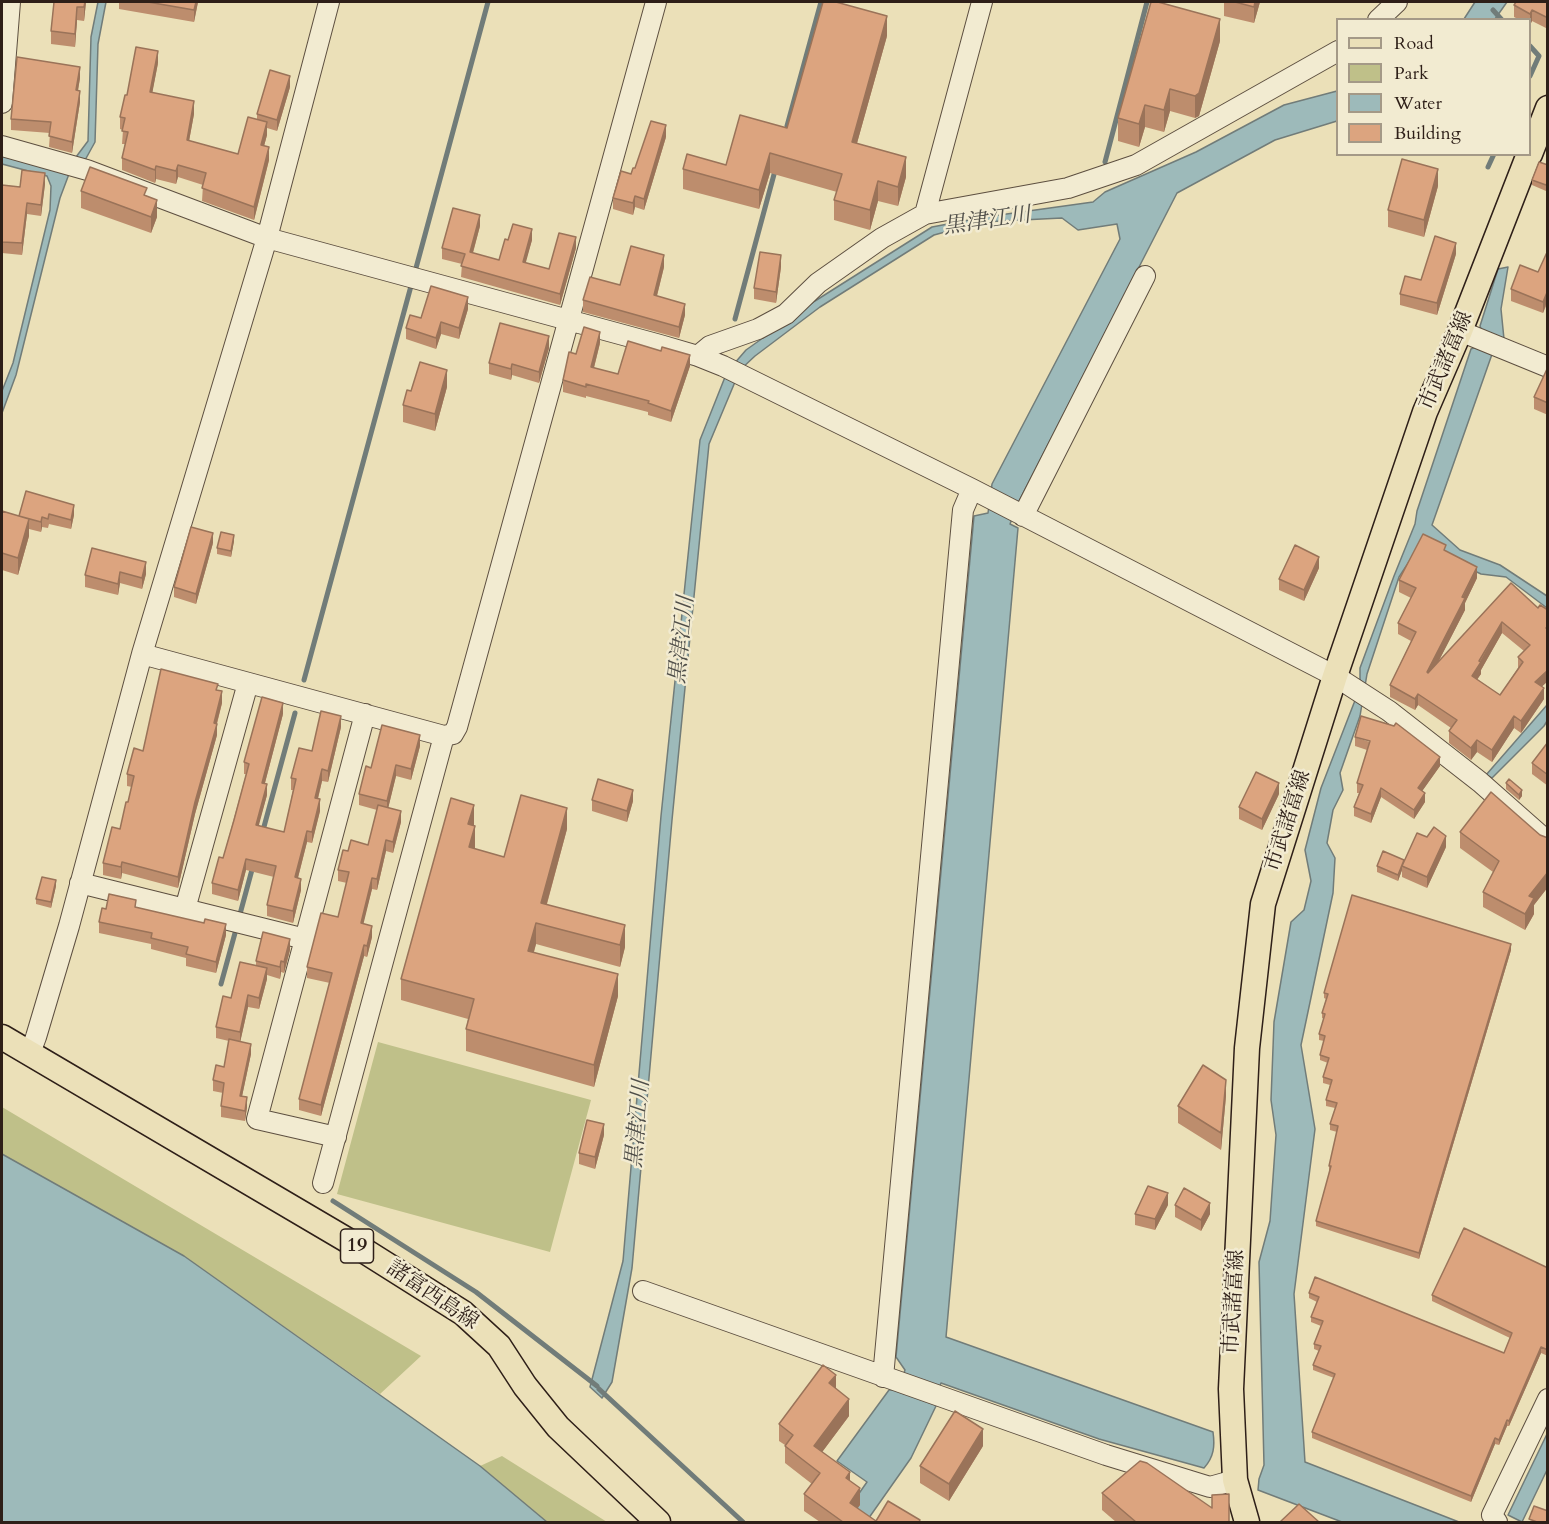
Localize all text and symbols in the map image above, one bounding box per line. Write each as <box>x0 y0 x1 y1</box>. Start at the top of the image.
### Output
legend <box>1336 18 1531 156</box>
text: Road <box>1394 31 1434 56</box>
text: Park <box>1394 61 1429 86</box>
text: Water <box>1394 91 1442 116</box>
text: Building <box>1394 121 1461 146</box>
water label: 黒津江川 <box>942 203 1032 241</box>
street label: 市武諸富線 <box>1415 308 1479 414</box>
water label: 黒津江川 <box>665 595 701 685</box>
street label: 市武諸富線 <box>1261 767 1317 875</box>
water label: 黒津江川 <box>622 1079 656 1169</box>
road number: 19 <box>340 1229 374 1263</box>
street label: 市武諸富線 <box>1220 1249 1250 1355</box>
street label: 諸富西島線 <box>381 1256 483 1336</box>

